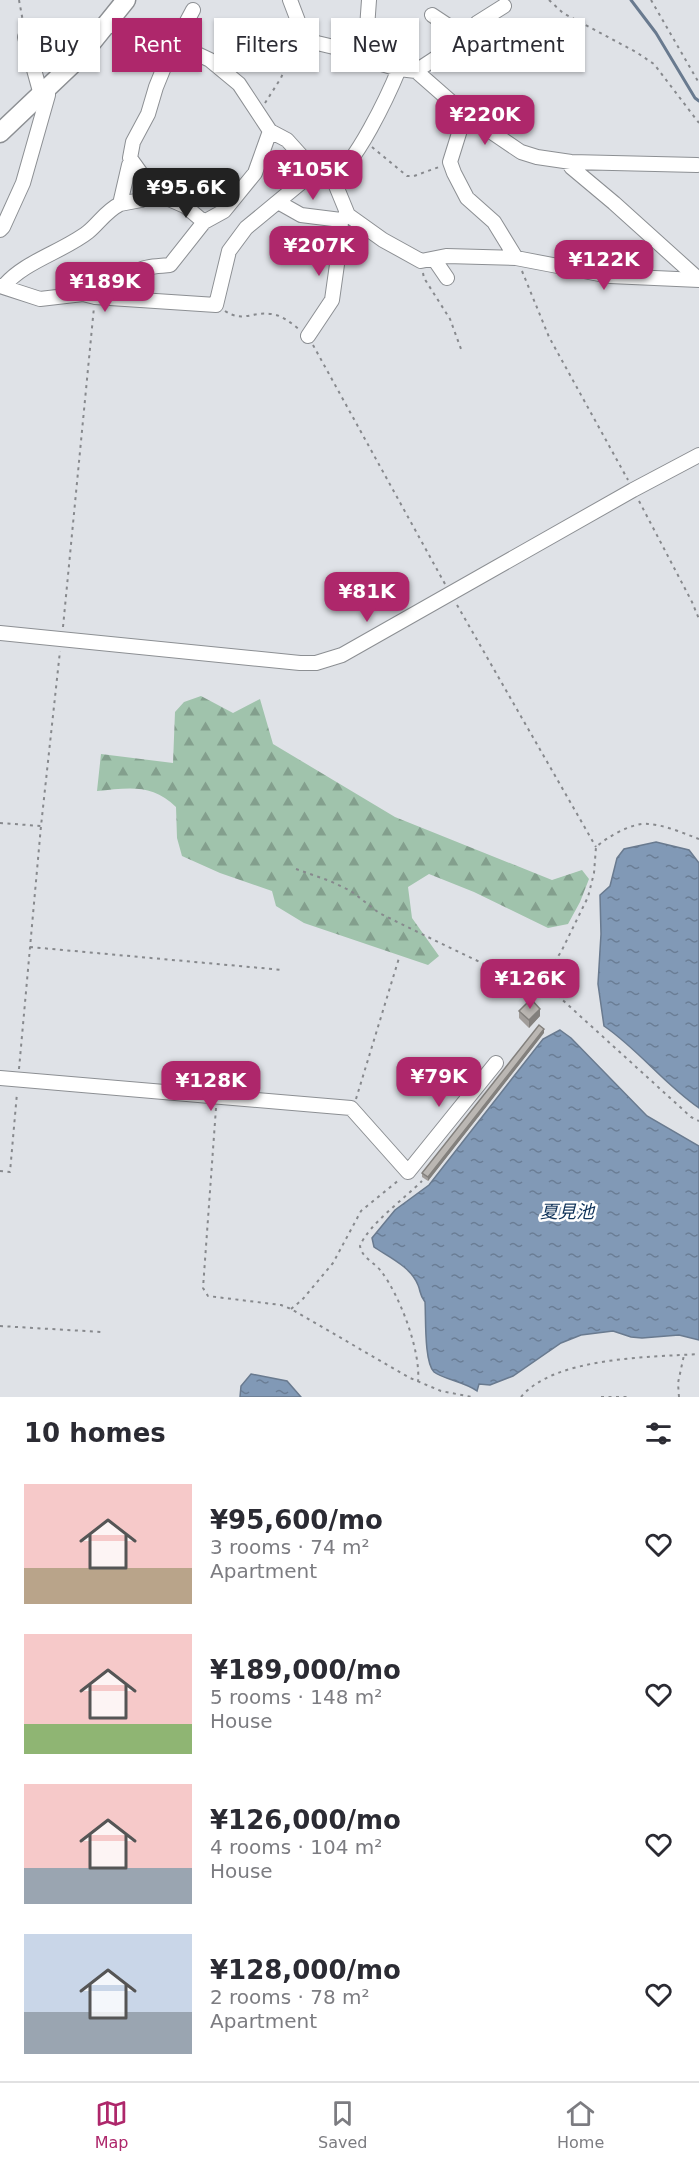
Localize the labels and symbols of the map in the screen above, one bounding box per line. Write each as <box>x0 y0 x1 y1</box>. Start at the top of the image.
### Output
pin: ¥220K <box>443 95 527 146</box>
pin: ¥105K <box>271 150 355 201</box>
pin: ¥95.6K <box>137 168 235 219</box>
pin: ¥207K <box>277 226 361 277</box>
pin: ¥122K <box>562 240 646 291</box>
pin: ¥189K <box>63 262 147 313</box>
pin: ¥81K <box>331 572 403 623</box>
pin: ¥126K <box>488 959 572 1010</box>
pin: ¥79K <box>403 1057 475 1108</box>
pin: ¥128K <box>169 1061 253 1112</box>
water label: 夏見池 <box>540 1201 596 1222</box>

